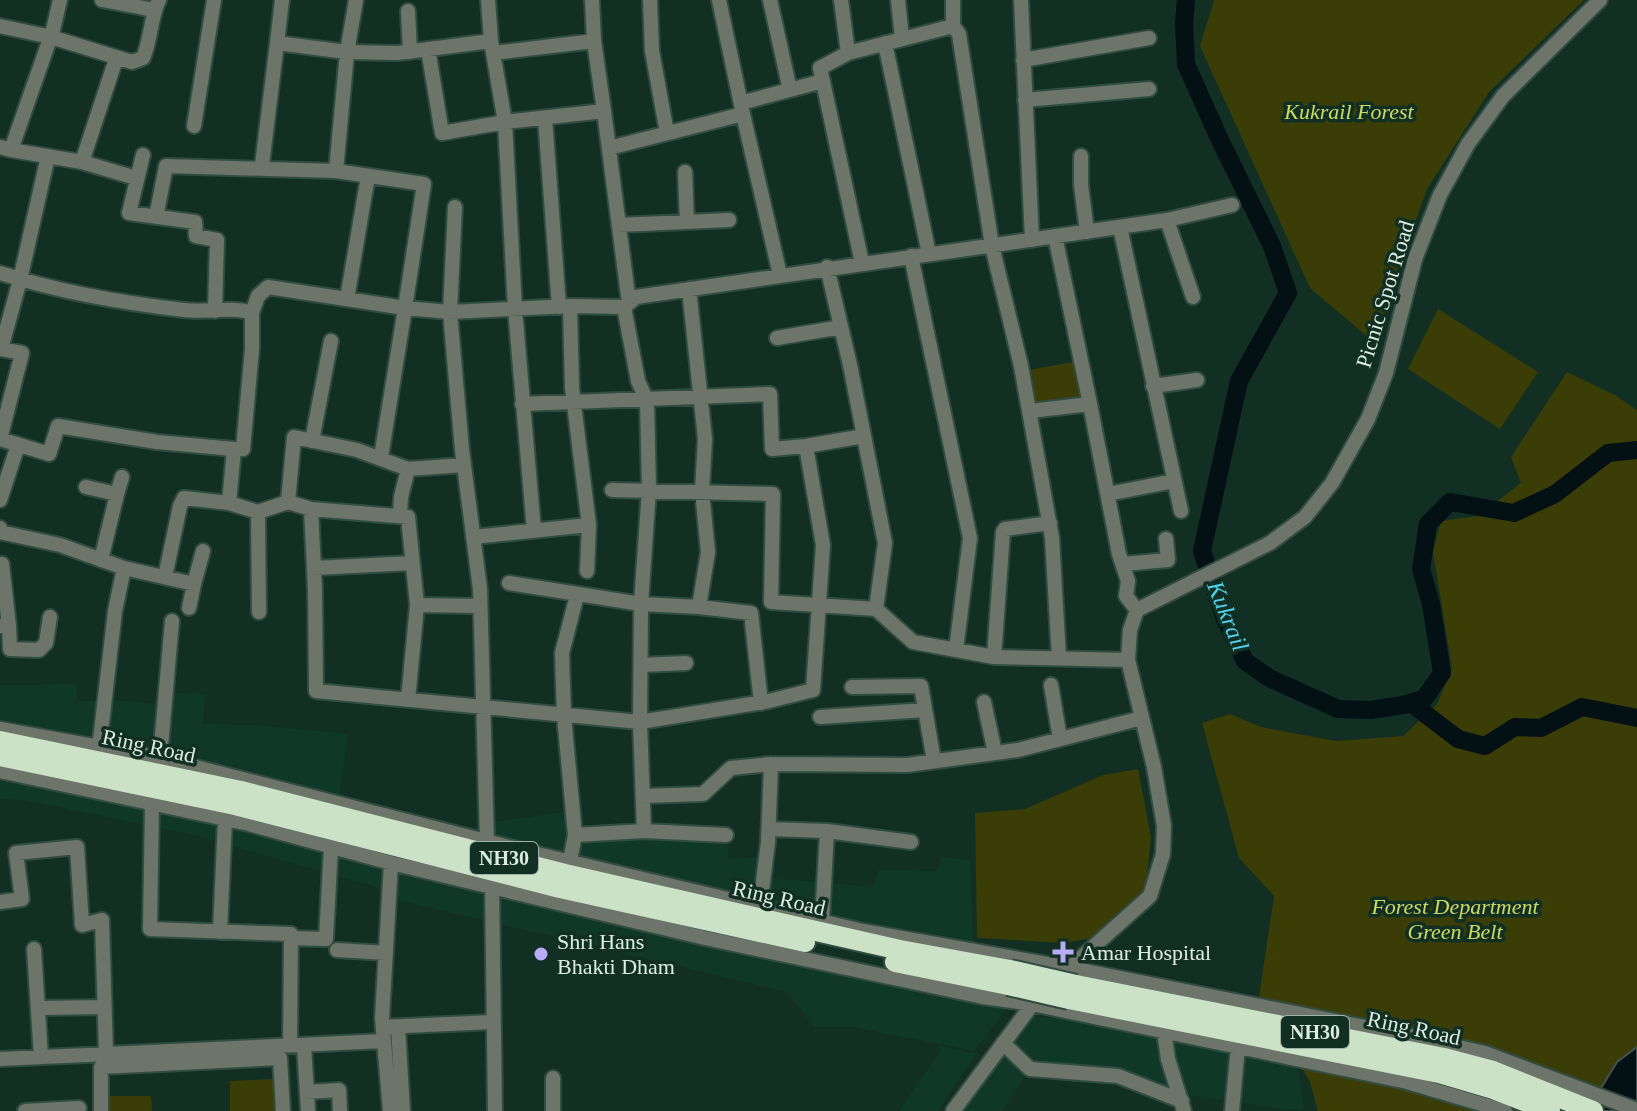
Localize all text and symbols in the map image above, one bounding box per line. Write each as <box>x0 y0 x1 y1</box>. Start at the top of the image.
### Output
park label: Kukrail Forest <box>1283 99 1415 124</box>
street label: Picnic Spot Road <box>1351 217 1419 371</box>
water label: Kukrail <box>1202 576 1254 655</box>
street label: Ring Road <box>100 724 198 768</box>
road number: NH30 <box>470 842 538 874</box>
street label: Ring Road <box>730 875 828 921</box>
park label: Forest Department Green Belt <box>1370 894 1539 944</box>
place label: Shri Hans Bhakti Dham <box>557 929 675 979</box>
place label: Amar Hospital <box>1081 940 1211 965</box>
marker: Amar Hospital <box>1052 941 1074 963</box>
marker: Shri Hans Bhakti Dham <box>532 945 550 963</box>
street label: Ring Road <box>1365 1006 1463 1050</box>
road number: NH30 <box>1281 1016 1349 1048</box>

